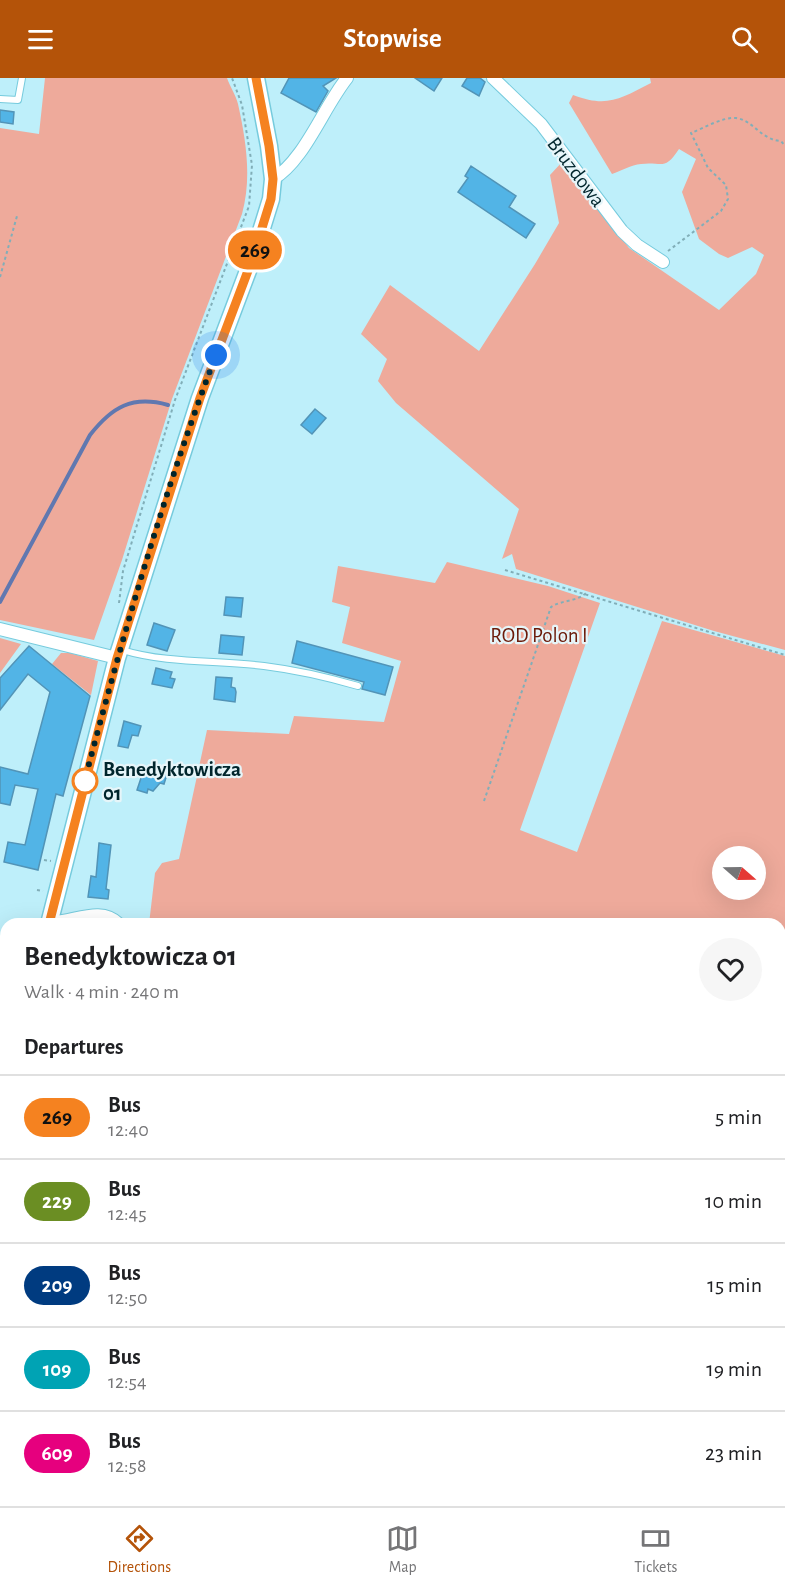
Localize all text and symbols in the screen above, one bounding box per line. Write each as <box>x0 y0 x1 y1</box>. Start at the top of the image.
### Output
icon: menu <box>24 23 57 56</box>
icon: search <box>728 23 761 56</box>
text: Stopwise <box>343 25 442 52</box>
street label: Bruzdowa <box>543 133 609 211</box>
line badge: 269 <box>220 230 290 270</box>
text: 269 <box>240 240 270 261</box>
your location <box>201 340 231 370</box>
park label: ROD Polon I <box>490 625 588 646</box>
place label: Benedyktowicza 01 <box>103 759 241 804</box>
marker: Benedyktowicza 01 <box>72 768 98 794</box>
north arrow <box>712 846 766 900</box>
map controls <box>712 846 766 900</box>
button: heart <box>699 938 762 1001</box>
text: Benedyktowicza 01 <box>24 943 237 971</box>
text: Walk · 4 min · 240 m <box>24 982 179 1002</box>
text: Departures <box>24 1036 124 1058</box>
text: Bus <box>108 1094 141 1116</box>
text: 5 min <box>715 1106 762 1128</box>
text: 269 <box>42 1107 72 1128</box>
text: 12:40 <box>108 1120 149 1140</box>
text: Bus <box>108 1178 141 1200</box>
text: 10 min <box>705 1190 762 1212</box>
text: 229 <box>42 1191 72 1212</box>
text: 12:45 <box>108 1204 147 1224</box>
text: Bus <box>108 1262 141 1284</box>
text: 15 min <box>707 1274 762 1296</box>
text: 209 <box>42 1275 72 1296</box>
text: 12:50 <box>108 1288 147 1308</box>
text: Bus <box>108 1346 141 1368</box>
text: 19 min <box>706 1358 762 1380</box>
text: 109 <box>43 1359 71 1380</box>
text: 12:54 <box>108 1372 147 1392</box>
text: Bus <box>108 1430 141 1452</box>
text: 23 min <box>705 1442 762 1464</box>
text: 609 <box>41 1443 73 1464</box>
text: 12:58 <box>108 1456 146 1476</box>
tab: Directions <box>107 1522 171 1577</box>
tab: Map <box>386 1522 419 1577</box>
tab: Tickets <box>634 1522 677 1577</box>

